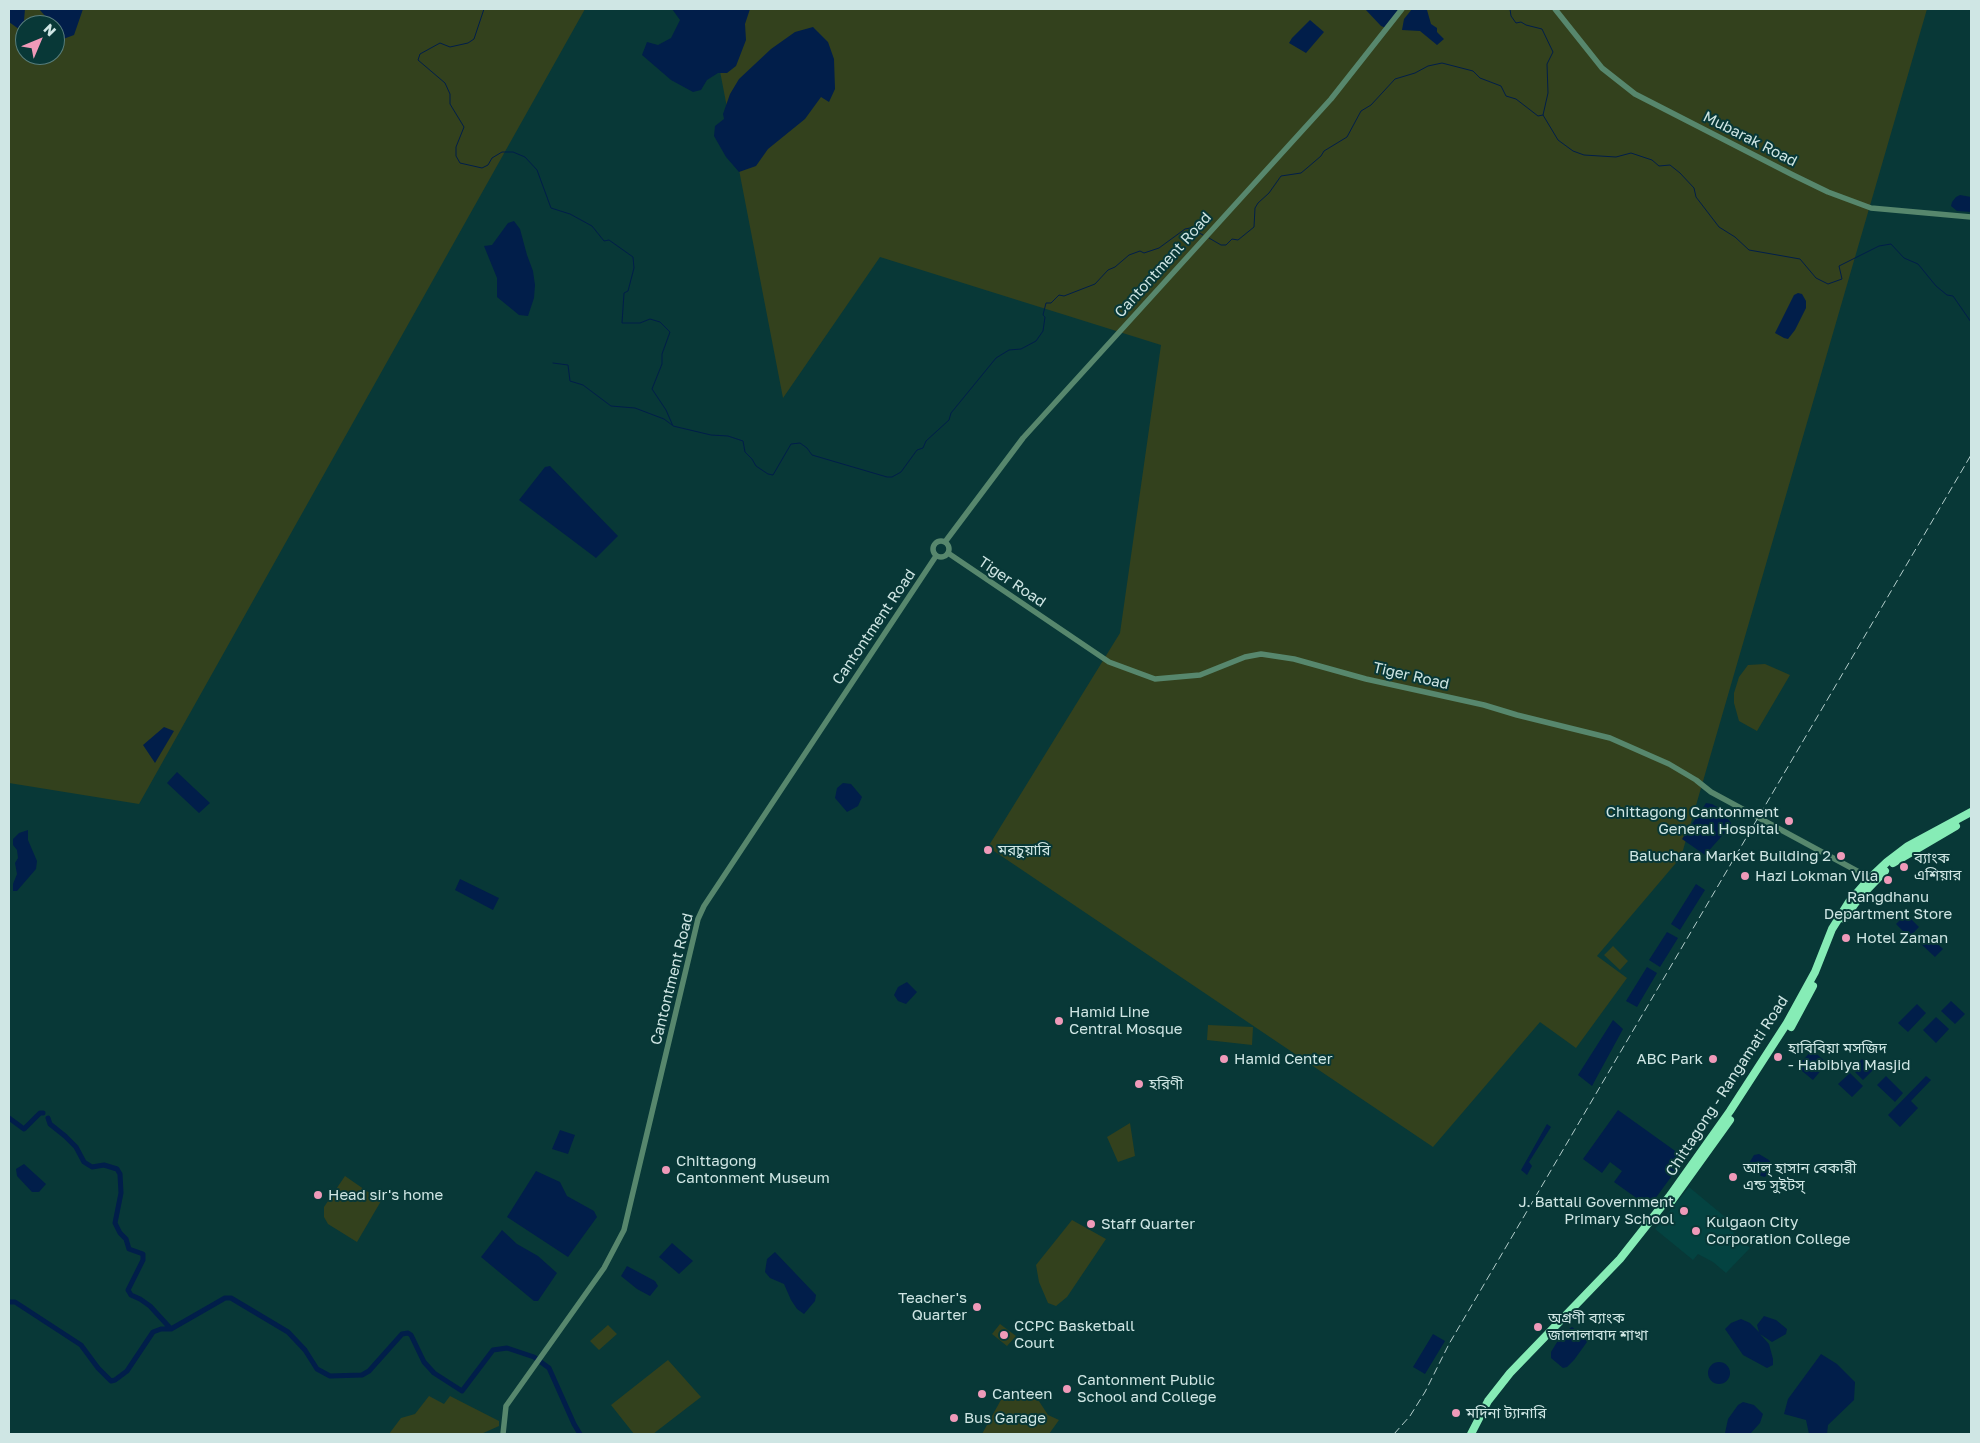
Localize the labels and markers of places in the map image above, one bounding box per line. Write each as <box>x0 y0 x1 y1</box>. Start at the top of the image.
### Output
place label: Chittagong Cantonment General Hospital <box>1606 803 1779 838</box>
marker: Chittagong Cantonment General Hospital <box>1783 815 1795 827</box>
place label: মরচুয়ারি <box>998 841 1050 859</box>
marker: মরচুয়ারি <box>982 844 994 856</box>
place label: Baluchara Market Building 2 <box>1629 847 1831 865</box>
place label: ব্যাংক এশিয়ার <box>1914 849 1961 884</box>
marker: Baluchara Market Building 2 <box>1835 850 1847 862</box>
marker: ব্যাংক এশিয়ার <box>1898 861 1910 873</box>
place label: Hazi Lokman Vila <box>1755 867 1878 885</box>
marker: Hazi Lokman Vila <box>1739 870 1751 882</box>
marker: Rangdhanu Department Store <box>1882 874 1894 886</box>
place label: Rangdhanu Department Store <box>1824 888 1952 923</box>
place label: Hotel Zaman <box>1856 929 1948 947</box>
marker: Hotel Zaman <box>1840 932 1852 944</box>
place label: Hamid Line Central Mosque <box>1069 1003 1183 1038</box>
marker: Hamid Line Central Mosque <box>1053 1015 1065 1027</box>
place label: হাবিবিয়া মসজিদ - Habibiya Masjid <box>1788 1039 1911 1074</box>
place label: Hamid Center <box>1234 1050 1333 1068</box>
place label: ABC Park <box>1637 1050 1703 1068</box>
marker: হাবিবিয়া মসজিদ - Habibiya Masjid <box>1772 1051 1784 1063</box>
marker: Hamid Center <box>1218 1053 1230 1065</box>
marker: ABC Park <box>1707 1053 1719 1065</box>
place label: হরিণী <box>1149 1075 1183 1093</box>
marker: হরিণী <box>1133 1078 1145 1090</box>
place label: Chittagong Cantonment Museum <box>676 1152 830 1187</box>
place label: আল্ হাসান বেকারী এন্ড সুইটস্ <box>1743 1159 1857 1194</box>
marker: Chittagong Cantonment Museum <box>660 1164 672 1176</box>
marker: আল্ হাসান বেকারী এন্ড সুইটস্ <box>1727 1171 1739 1183</box>
place label: Head sir's home <box>328 1186 443 1204</box>
marker: Head sir's home <box>312 1189 324 1201</box>
place label: J. Battali Government Primary School <box>1518 1193 1674 1228</box>
marker: J. Battali Government Primary School <box>1678 1205 1690 1217</box>
place label: Kulgaon City Corporation College <box>1706 1213 1851 1248</box>
place label: Staff Quarter <box>1101 1215 1195 1233</box>
marker: Staff Quarter <box>1085 1218 1097 1230</box>
marker: Kulgaon City Corporation College <box>1690 1225 1702 1237</box>
place label: Teacher's Quarter <box>898 1289 967 1324</box>
marker: Teacher's Quarter <box>971 1301 983 1313</box>
place label: অগ্রণী ব্যাংক জালালাবাদ শাখা <box>1548 1309 1648 1344</box>
place label: CCPC Basketball Court <box>1014 1317 1135 1352</box>
marker: অগ্রণী ব্যাংক জালালাবাদ শাখা <box>1532 1321 1544 1333</box>
marker: CCPC Basketball Court <box>998 1329 1010 1341</box>
place label: Cantonment Public School and College <box>1077 1371 1216 1406</box>
marker: Cantonment Public School and College <box>1061 1383 1073 1395</box>
place label: Canteen <box>992 1385 1052 1403</box>
marker: Canteen <box>976 1388 988 1400</box>
place label: মদিনা ট্যানারি <box>1466 1404 1546 1422</box>
marker: মদিনা ট্যানারি <box>1450 1407 1462 1419</box>
place label: Bus Garage <box>964 1409 1046 1427</box>
marker: Bus Garage <box>948 1412 960 1424</box>

